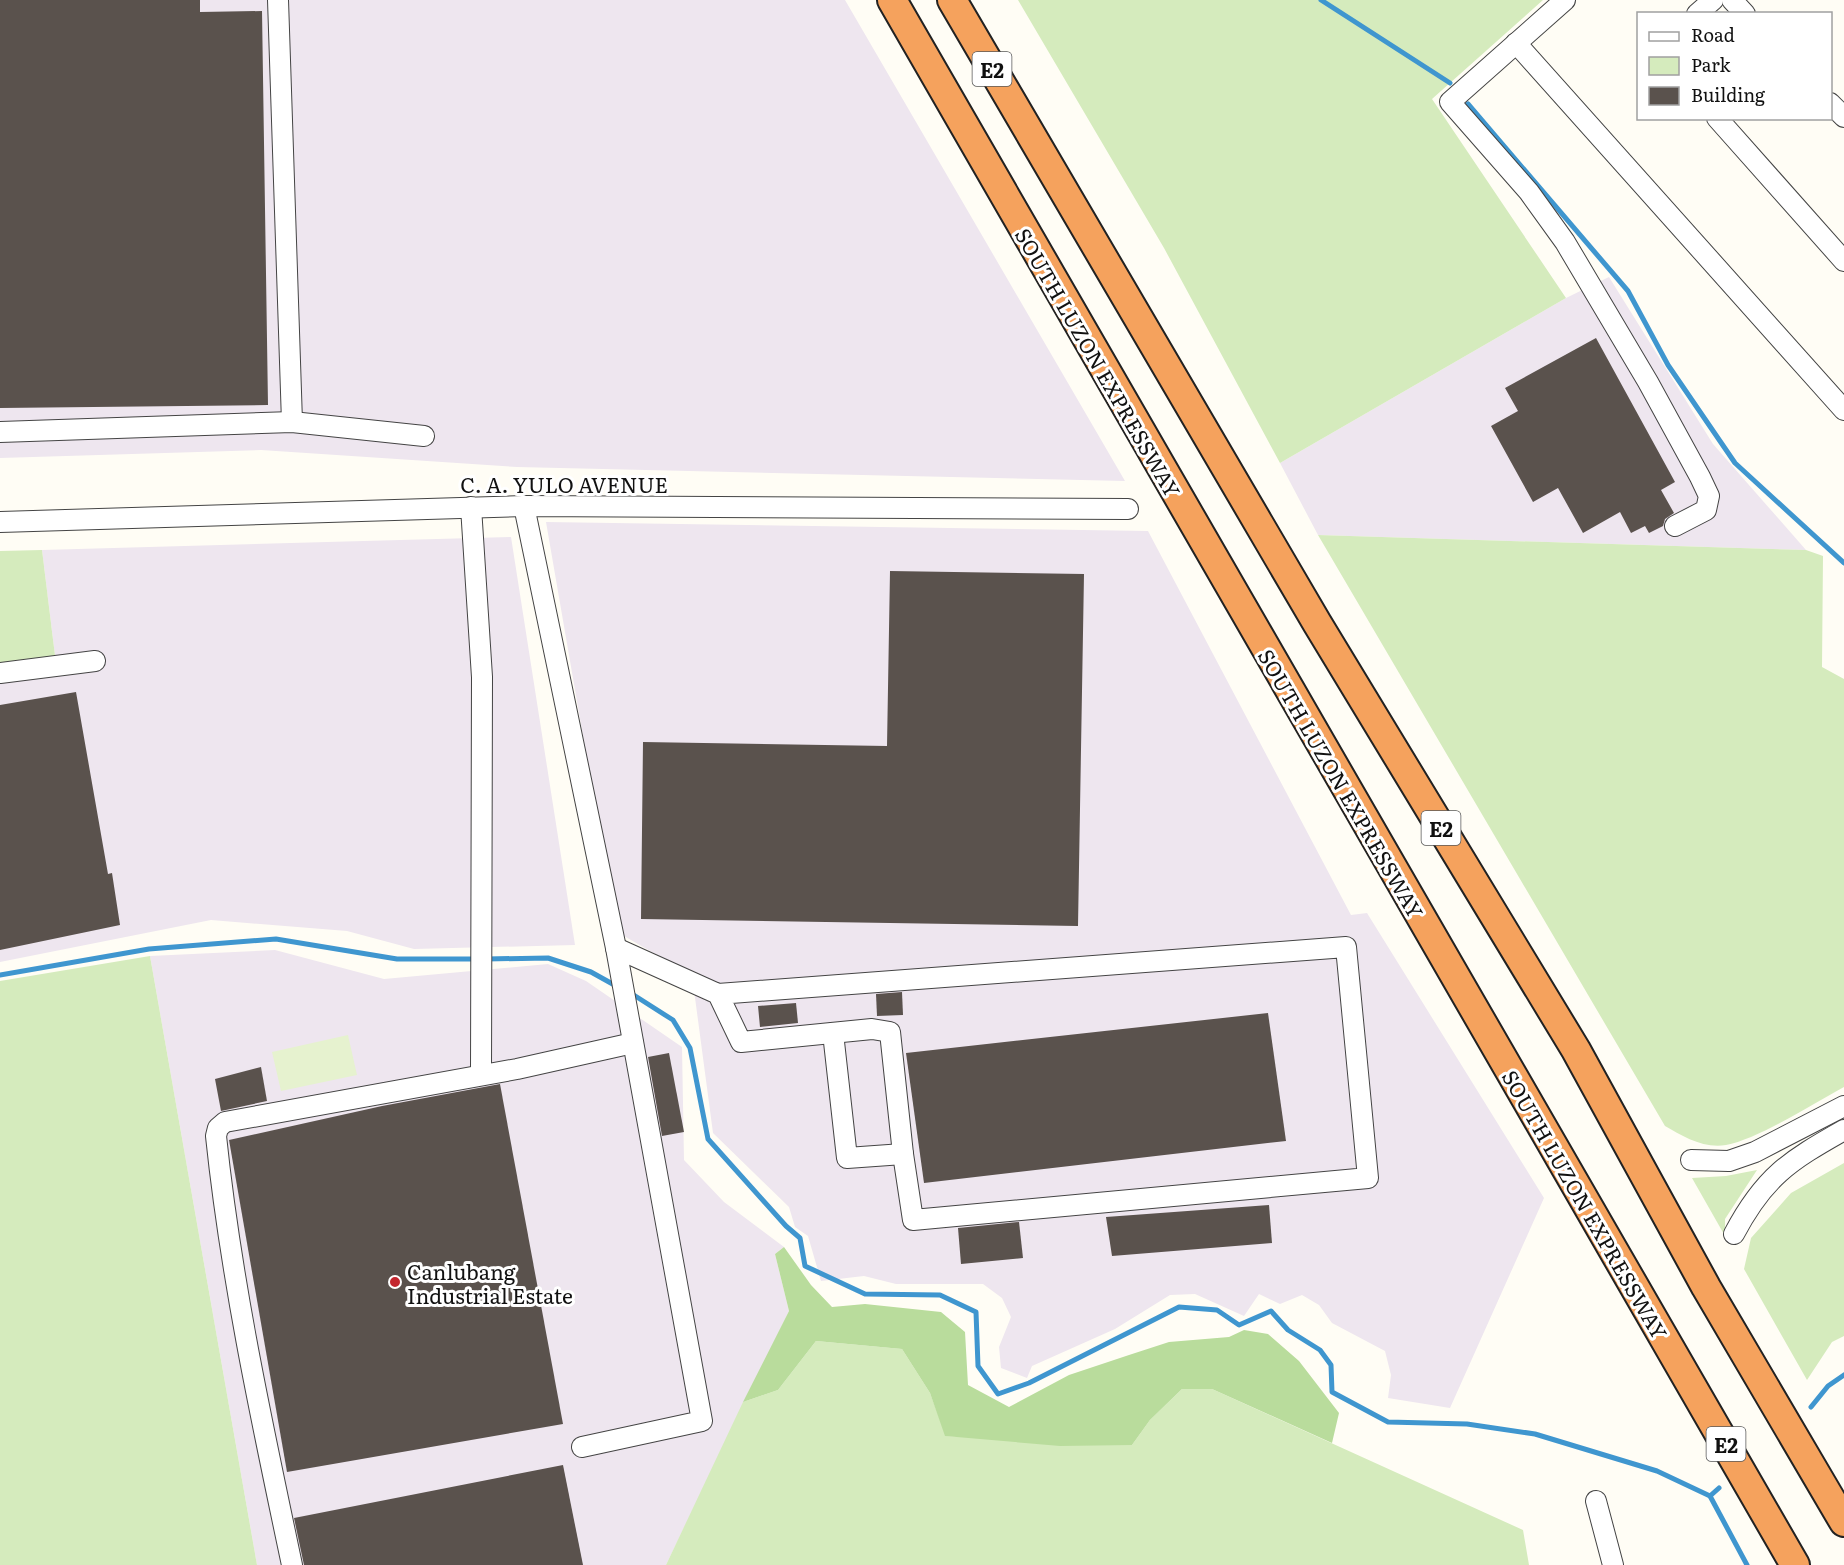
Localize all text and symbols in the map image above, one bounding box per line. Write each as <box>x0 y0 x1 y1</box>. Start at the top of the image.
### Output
legend <box>1637 12 1832 120</box>
text: Road <box>1691 21 1735 48</box>
text: Park <box>1691 51 1732 78</box>
road number: E2 <box>972 52 1012 86</box>
text: Building <box>1691 81 1766 108</box>
street label: SOUTH LUZON EXPRESSWAY <box>1009 221 1189 503</box>
street label: C. A. YULO AVENUE <box>460 468 668 499</box>
street label: SOUTH LUZON EXPRESSWAY <box>1252 642 1432 924</box>
road number: E2 <box>1422 811 1460 845</box>
street label: SOUTH LUZON EXPRESSWAY <box>1496 1063 1676 1345</box>
place label: Canlubang Industrial Estate <box>407 1255 573 1310</box>
marker: Canlubang Industrial Estate <box>388 1275 402 1289</box>
road number: E2 <box>1706 1427 1746 1461</box>

